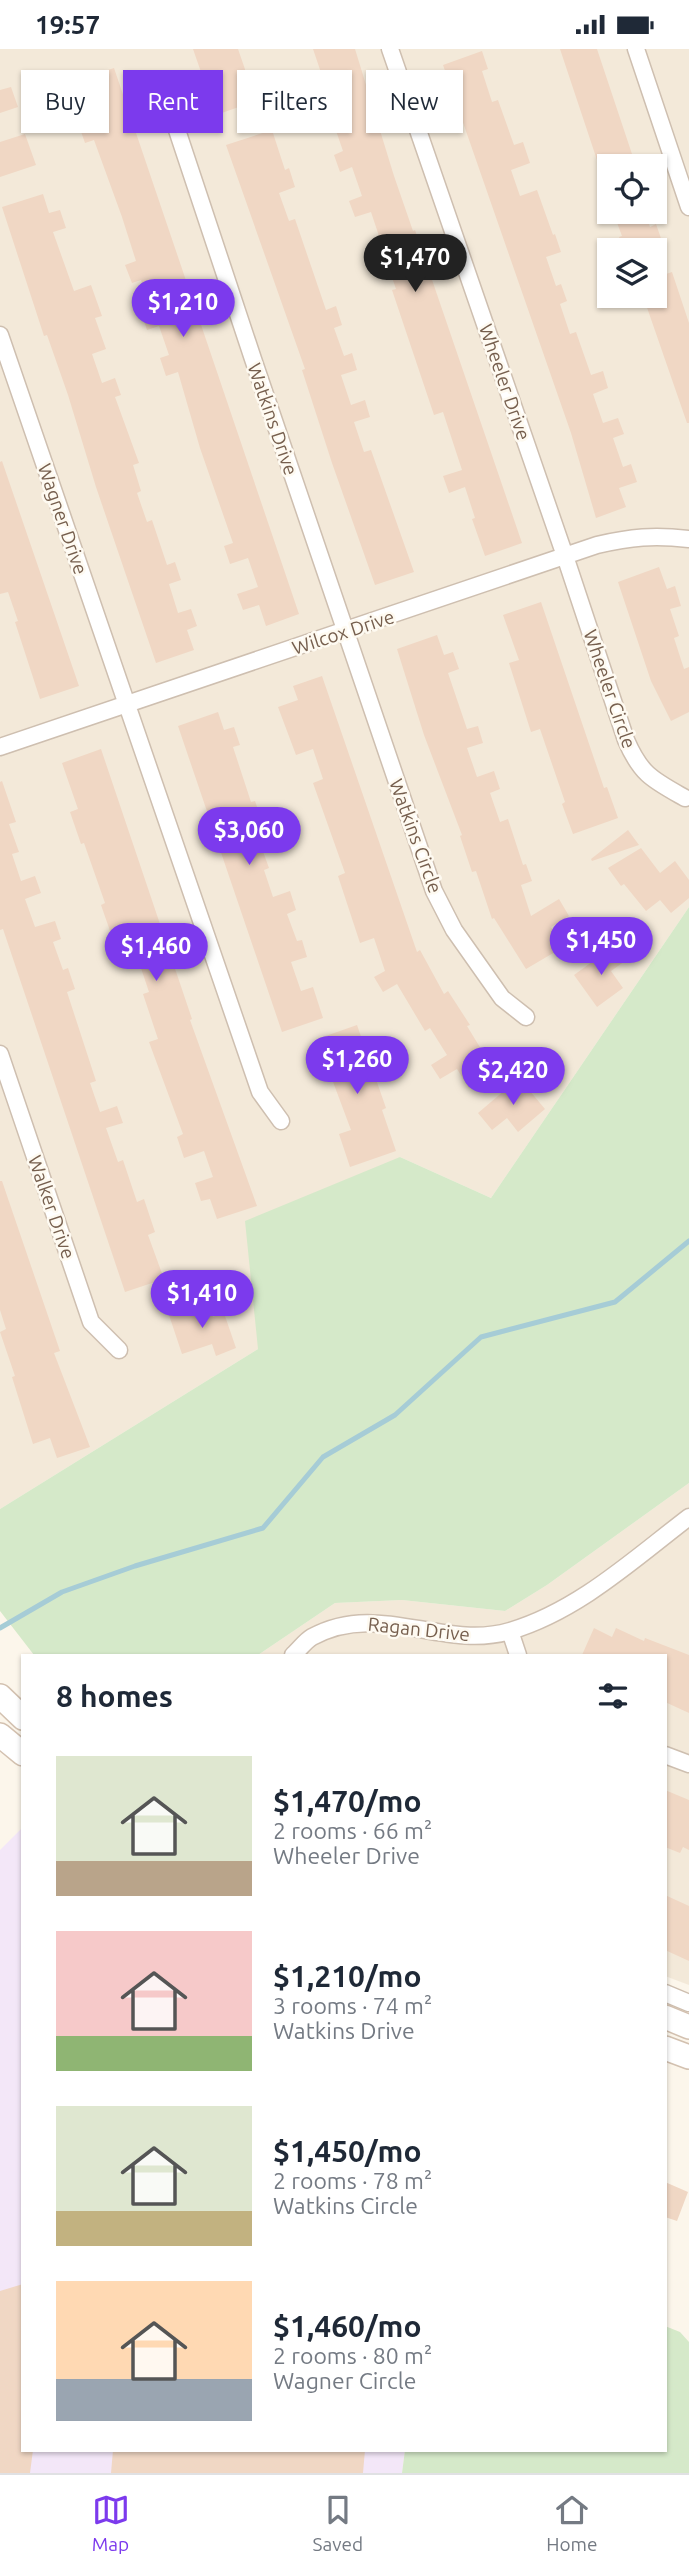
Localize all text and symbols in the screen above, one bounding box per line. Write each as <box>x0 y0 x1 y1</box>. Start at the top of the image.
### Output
text: 19:57 <box>35 10 100 39</box>
chip: Buy <box>21 70 109 133</box>
chip: Rent <box>123 70 223 133</box>
chip: Filters <box>237 70 352 133</box>
chip: New <box>366 70 463 133</box>
map controls <box>597 154 667 308</box>
button: locate <box>597 154 667 224</box>
pin: $1,470 <box>358 235 472 294</box>
button: layers <box>597 238 667 308</box>
text: $1,470 <box>380 244 450 269</box>
pin: $1,210 <box>126 279 240 339</box>
text: $1,210 <box>148 289 218 314</box>
street label: Wheeler Drive <box>475 321 535 443</box>
street label: Watkins Drive <box>244 360 302 478</box>
street label: Wagner Drive <box>34 461 92 577</box>
street label: Wilcox Drive <box>289 605 397 659</box>
street label: Wheeler Circle <box>579 627 641 751</box>
street label: Watkins Circle <box>385 776 447 896</box>
pin: $3,060 <box>192 807 306 867</box>
text: $3,060 <box>214 817 284 842</box>
pin: $1,450 <box>544 918 658 977</box>
pin: $1,460 <box>99 923 213 983</box>
text: $1,450 <box>566 927 636 952</box>
text: $1,460 <box>121 933 191 958</box>
pin: $1,260 <box>300 1037 414 1096</box>
text: $1,260 <box>322 1046 392 1071</box>
pin: $2,420 <box>456 1047 570 1107</box>
text: $2,420 <box>478 1057 548 1082</box>
street label: Walker Drive <box>24 1152 80 1262</box>
pin: $1,410 <box>145 1271 259 1330</box>
text: $1,410 <box>167 1280 237 1305</box>
street label: Ragan Drive <box>367 1613 471 1645</box>
icon: filters <box>594 1677 632 1715</box>
text: 8 homes <box>56 1679 173 1713</box>
icon: home <box>112 1784 196 1868</box>
text: $1,470/mo <box>273 1784 422 1818</box>
text: 2 rooms · 66 m² <box>273 1818 432 1843</box>
text: Wheeler Drive <box>273 1843 420 1868</box>
icon: home <box>112 1959 196 2043</box>
text: $1,210/mo <box>273 1959 422 1993</box>
text: 3 rooms · 74 m² <box>273 1993 432 2018</box>
text: Watkins Drive <box>273 2018 415 2043</box>
icon: home <box>112 2134 196 2218</box>
text: $1,450/mo <box>273 2134 422 2168</box>
text: 2 rooms · 78 m² <box>273 2168 432 2193</box>
text: Watkins Circle <box>273 2193 418 2218</box>
icon: home <box>112 2309 196 2393</box>
text: $1,460/mo <box>273 2309 422 2343</box>
text: 2 rooms · 80 m² <box>273 2343 432 2368</box>
text: Wagner Circle <box>273 2368 416 2393</box>
tab: Map <box>92 2491 130 2555</box>
tab: Saved <box>313 2491 363 2555</box>
tab: Home <box>546 2491 597 2555</box>

